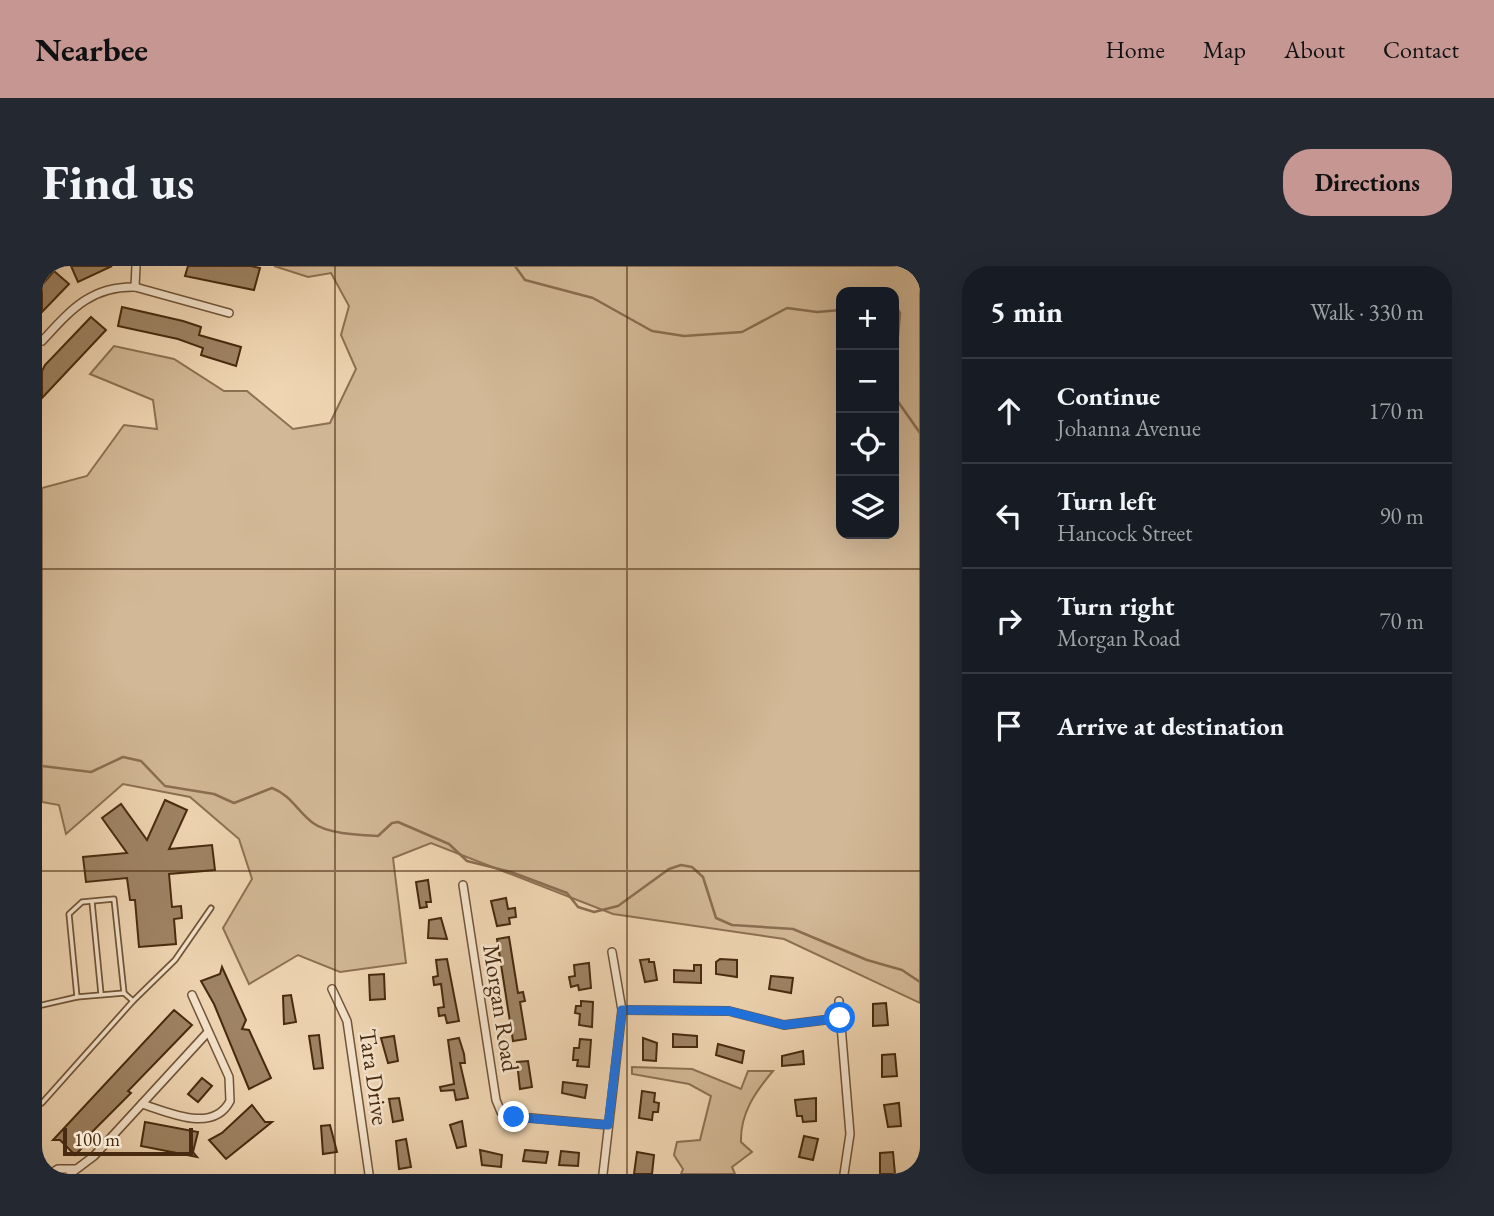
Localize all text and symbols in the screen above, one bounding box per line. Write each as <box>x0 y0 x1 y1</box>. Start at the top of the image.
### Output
text: Nearbee <box>35 28 148 71</box>
text: Home <box>1105 34 1165 65</box>
text: Map <box>1203 34 1246 65</box>
text: About <box>1284 34 1345 65</box>
text: Contact <box>1383 34 1459 65</box>
button: Directions <box>1283 149 1452 216</box>
text: Find us <box>42 150 194 214</box>
map controls <box>836 287 899 539</box>
button: + <box>836 287 899 350</box>
text: 5 min <box>990 292 1063 331</box>
text: Walk · 330 m <box>1310 297 1424 327</box>
button: − <box>836 350 899 413</box>
text: Continue <box>1057 379 1160 413</box>
icon: ahead <box>990 392 1028 430</box>
text: 170 m <box>1368 396 1424 426</box>
button: locate <box>836 413 899 476</box>
text: Johanna Avenue <box>1057 413 1201 443</box>
button: layers <box>836 476 899 539</box>
text: Turn left <box>1057 484 1156 518</box>
icon: left <box>990 497 1028 535</box>
text: 90 m <box>1379 501 1424 531</box>
text: Hancock Street <box>1057 518 1193 548</box>
text: Turn right <box>1057 589 1175 623</box>
icon: right <box>990 602 1028 640</box>
text: 70 m <box>1379 606 1424 636</box>
text: Morgan Road <box>1057 623 1180 653</box>
icon: arrive <box>990 707 1028 745</box>
text: Arrive at destination <box>1057 709 1284 743</box>
street label: Morgan Road <box>476 942 527 1075</box>
route start <box>824 1002 855 1033</box>
street label: Tara Drive <box>352 1027 397 1127</box>
route end <box>498 1101 529 1132</box>
scale bar <box>63 1125 192 1157</box>
text: 100 m <box>74 1127 120 1152</box>

